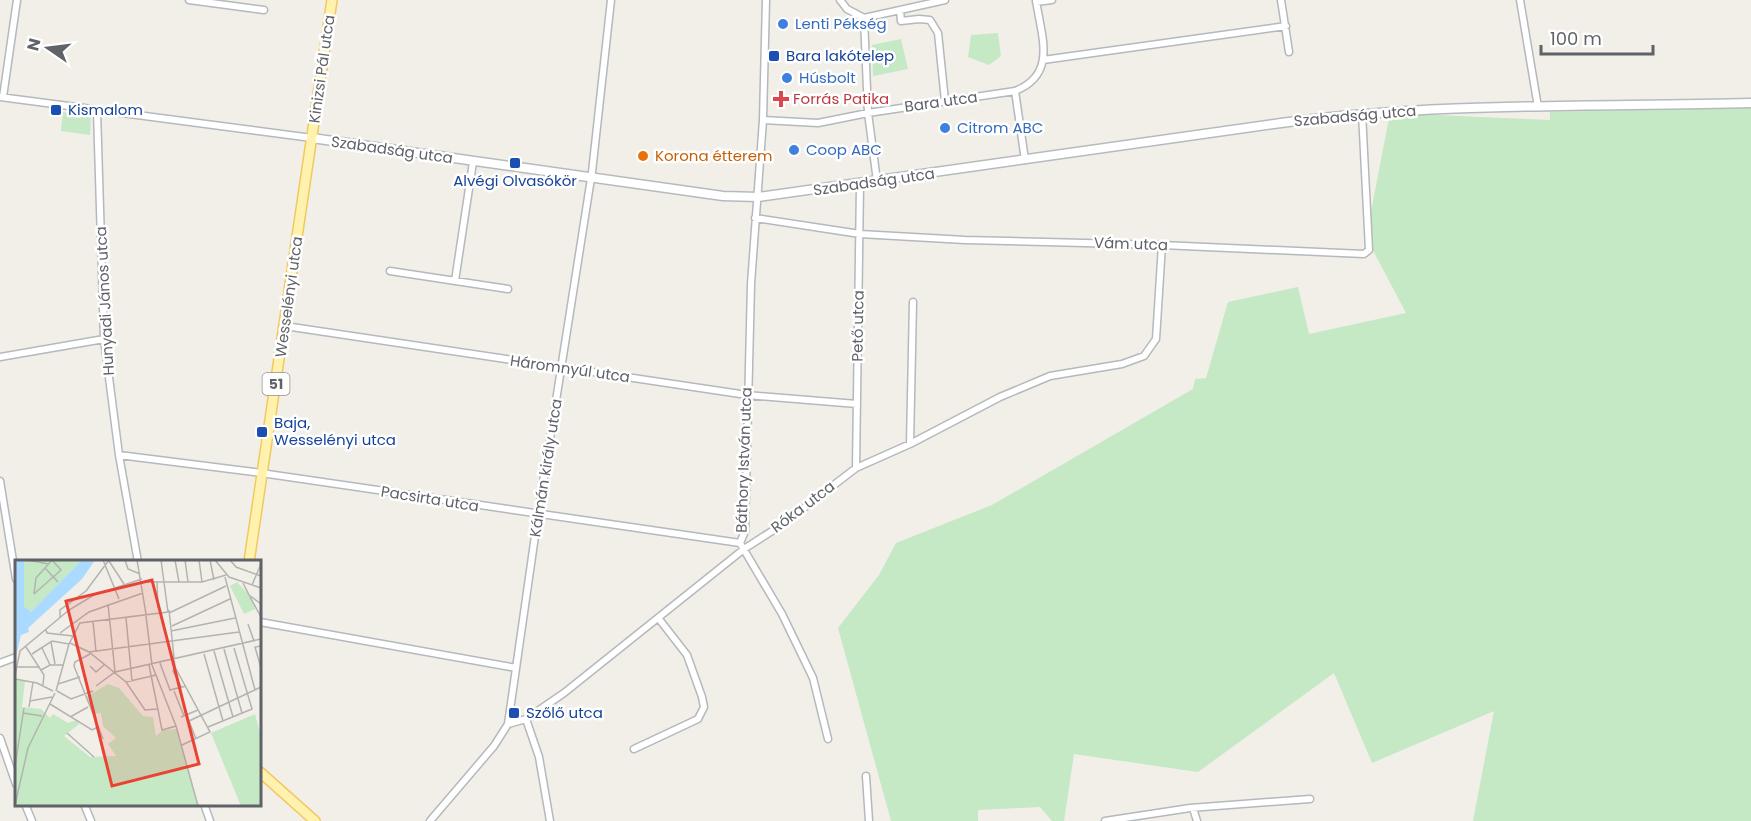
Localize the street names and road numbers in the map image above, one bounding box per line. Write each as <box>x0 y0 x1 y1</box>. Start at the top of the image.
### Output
street label: Kinizsi Pál utca <box>304 13 339 124</box>
street label: Bara utca <box>903 86 979 117</box>
street label: Szabadság utca <box>1293 100 1417 131</box>
street label: Szabadság utca <box>330 131 454 168</box>
street label: Szabadság utca <box>812 163 936 200</box>
street label: Hunyadi János utca <box>90 226 119 376</box>
street label: Vám utca <box>1094 232 1168 255</box>
street label: Wesselényi utca <box>270 235 307 359</box>
street label: Pető utca <box>846 290 869 362</box>
street label: Háromnyúl utca <box>509 350 631 387</box>
road number: 51 <box>262 373 290 395</box>
street label: Báthory István utca <box>730 387 757 533</box>
street label: Kálmán király utca <box>524 397 567 539</box>
street label: Róka utca <box>766 476 839 538</box>
street label: Pacsirta utca <box>380 480 481 517</box>

